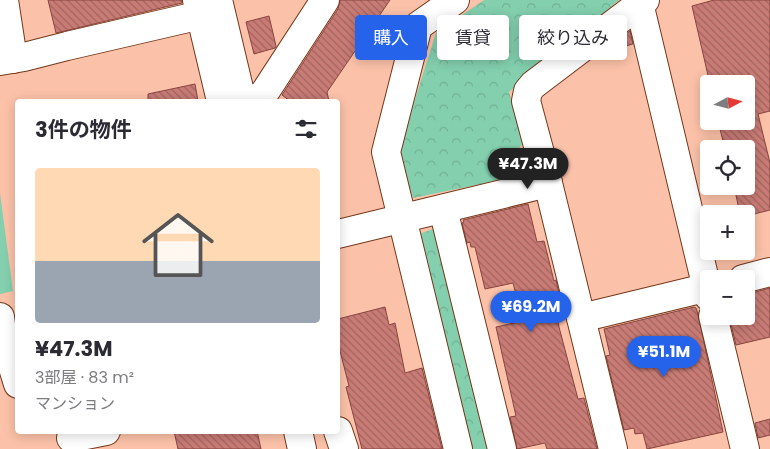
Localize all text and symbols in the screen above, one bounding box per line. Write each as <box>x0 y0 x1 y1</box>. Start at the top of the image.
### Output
chip: 購入 <box>355 15 427 60</box>
chip: 賃貸 <box>437 15 509 60</box>
chip: 絞り込み <box>519 15 627 60</box>
north arrow <box>700 75 755 130</box>
map controls <box>700 75 755 325</box>
text: 3件の物件 <box>35 115 132 144</box>
icon: filters <box>292 115 320 143</box>
button: locate <box>700 140 755 195</box>
pin: ¥47.3M <box>487 148 569 190</box>
text: ¥47.3M <box>498 152 558 175</box>
icon: home <box>133 200 223 290</box>
button: + <box>700 205 755 260</box>
button: − <box>700 270 755 325</box>
pin: ¥69.2M <box>490 290 572 333</box>
text: ¥69.2M <box>501 295 561 318</box>
text: ¥47.3M <box>35 334 112 363</box>
pin: ¥51.1M <box>623 336 705 378</box>
text: ¥51.1M <box>638 340 690 363</box>
text: 3部屋 · 83 m² <box>35 366 134 389</box>
text: マンション <box>35 392 115 415</box>

